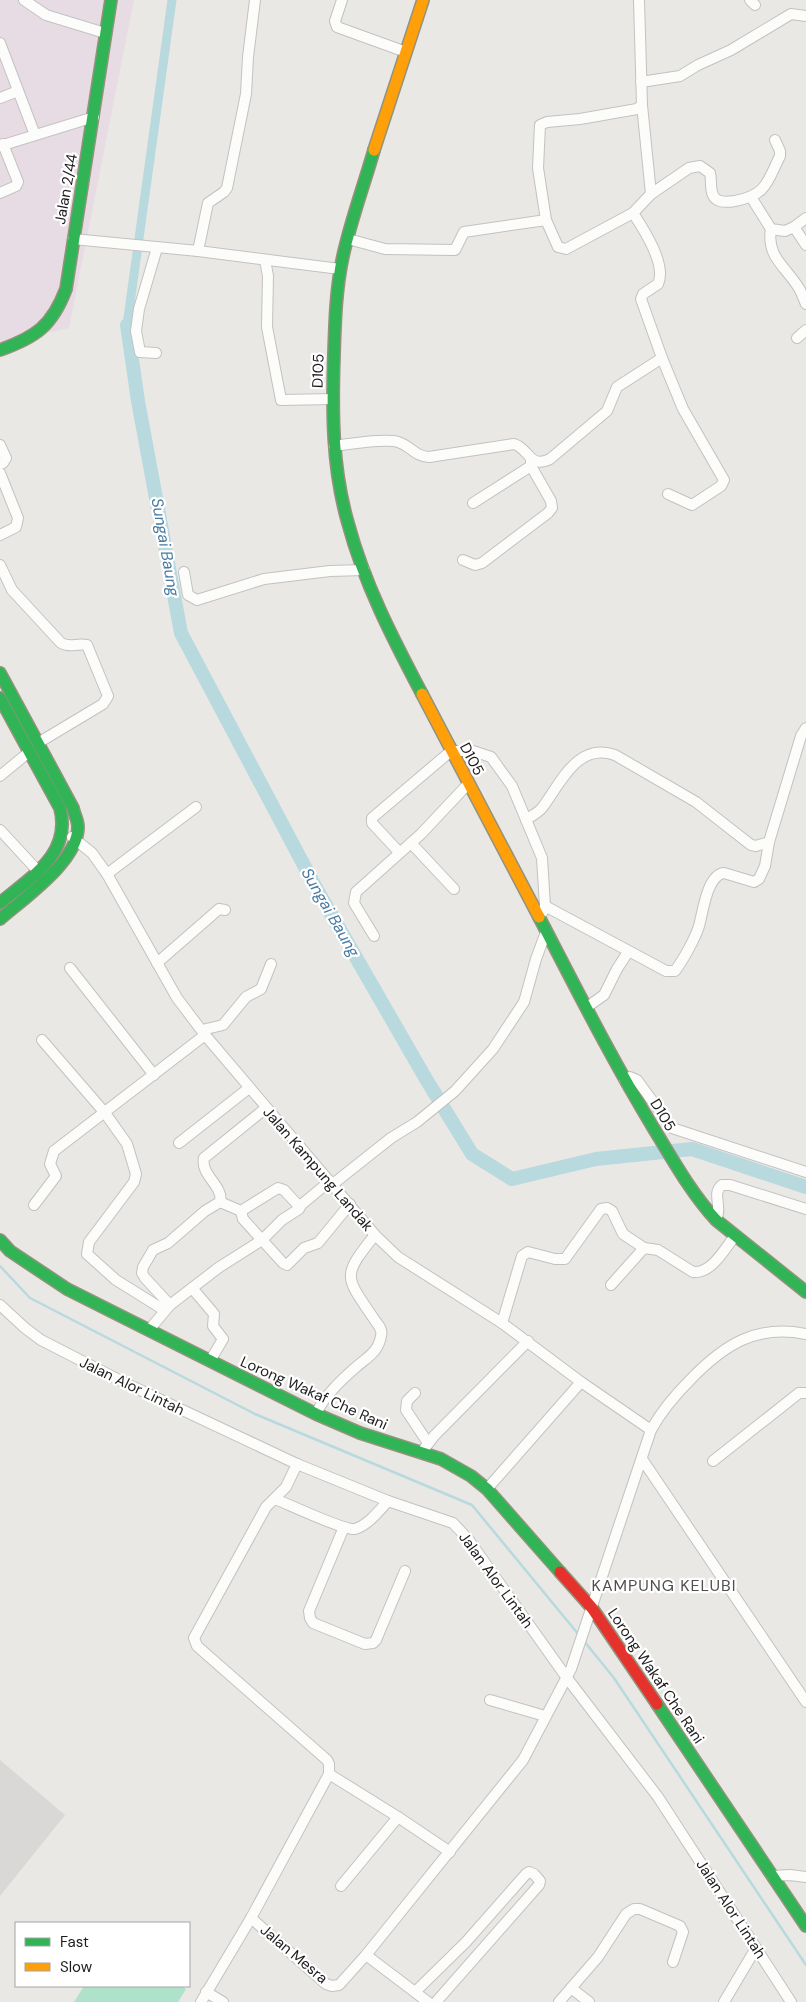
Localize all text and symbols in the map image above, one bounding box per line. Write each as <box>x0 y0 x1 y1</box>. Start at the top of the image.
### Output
street label: Jalan 2/44 <box>50 152 82 226</box>
street label: D105 <box>307 353 329 389</box>
water label: Sungai Baung <box>147 496 185 599</box>
street label: D105 <box>455 739 489 779</box>
water label: Sungai Baung <box>297 864 365 962</box>
street label: D105 <box>646 1095 680 1135</box>
street label: Jalan Kampung Landak <box>258 1103 378 1236</box>
street label: Lorong Wakaf Che Rani <box>237 1351 391 1435</box>
street label: Jalan Alor Lintah <box>76 1352 188 1420</box>
street label: Jalan Alor Lintah <box>454 1528 538 1632</box>
district label: KAMPUNG KELUBI <box>592 1575 736 1596</box>
street label: Lorong Wakaf Che Rani <box>603 1604 709 1748</box>
street label: Jalan Alor Lintah <box>691 1856 771 1962</box>
street label: Jalan Mesra <box>256 1920 332 1988</box>
legend <box>15 1922 190 1987</box>
text: Fast <box>60 1932 89 1952</box>
text: Slow <box>60 1957 93 1977</box>

